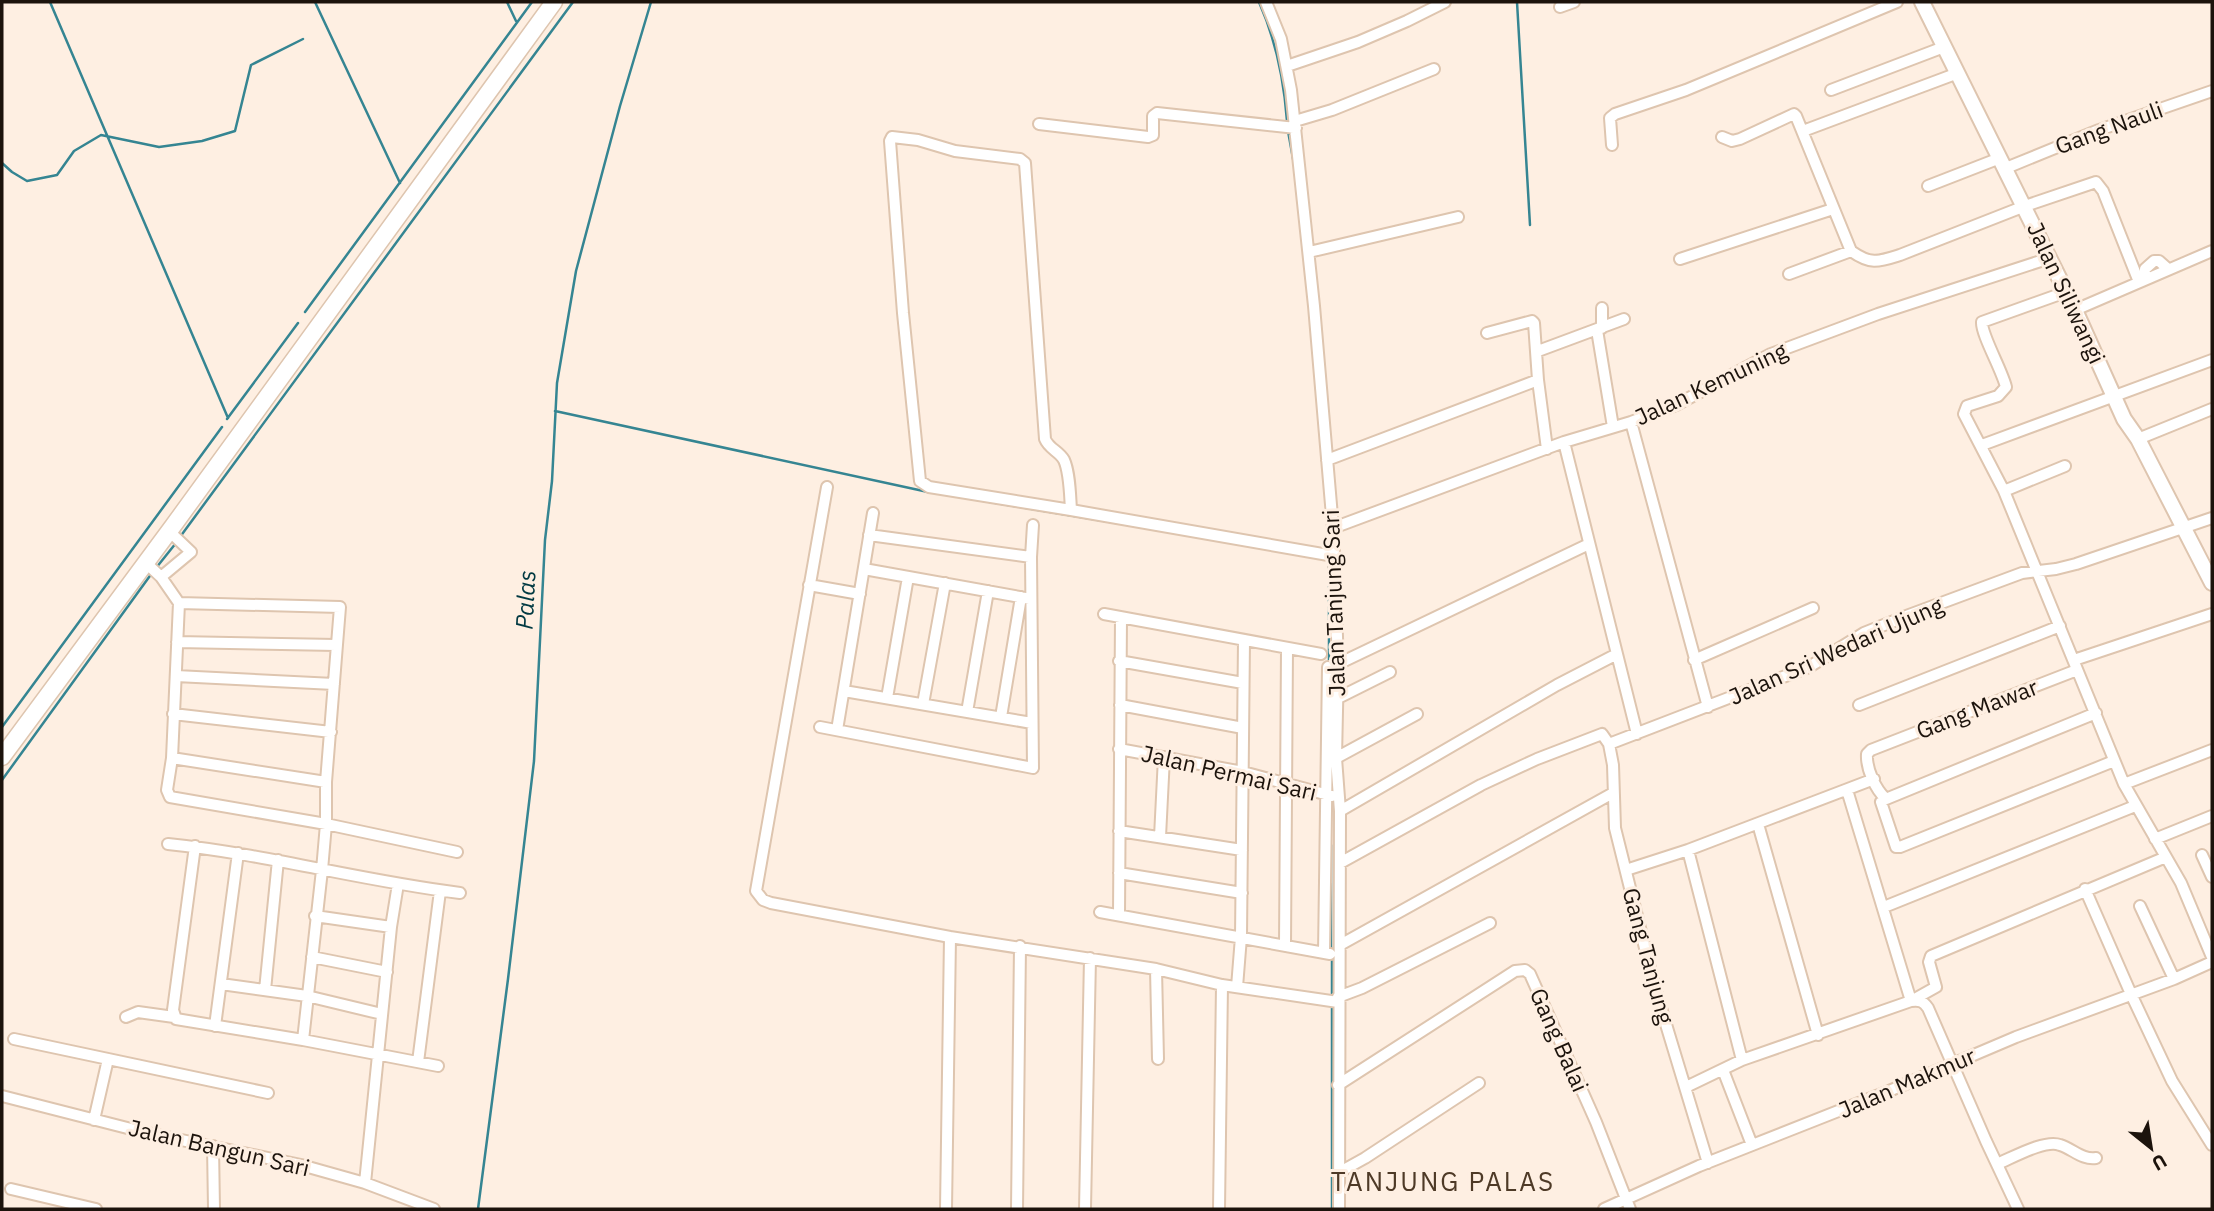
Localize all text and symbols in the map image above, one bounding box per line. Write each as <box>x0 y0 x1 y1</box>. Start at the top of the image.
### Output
street label: Gang Nauli <box>2051 94 2167 160</box>
street label: Jalan Siliwangi <box>2021 217 2113 368</box>
street label: Jalan Kemuning <box>1630 335 1792 432</box>
street label: Jalan Tanjung Sari <box>1315 509 1351 697</box>
water label: Palas <box>507 569 543 630</box>
street label: Jalan Sri Wedari Ujung <box>1724 589 1948 711</box>
street label: Gang Mawar <box>1912 671 2042 745</box>
street label: Jalan Permai Sari <box>1139 737 1320 807</box>
street label: Gang Tanjung <box>1616 884 1682 1027</box>
street label: Gang Balai <box>1524 983 1596 1096</box>
street label: Jalan Makmur <box>1834 1040 1980 1124</box>
street label: Jalan Bangun Sari <box>126 1112 313 1182</box>
north arrow <box>2116 1113 2186 1183</box>
text: U <box>2148 1149 2171 1176</box>
district label: TANJUNG PALAS <box>1331 1164 1555 1198</box>

